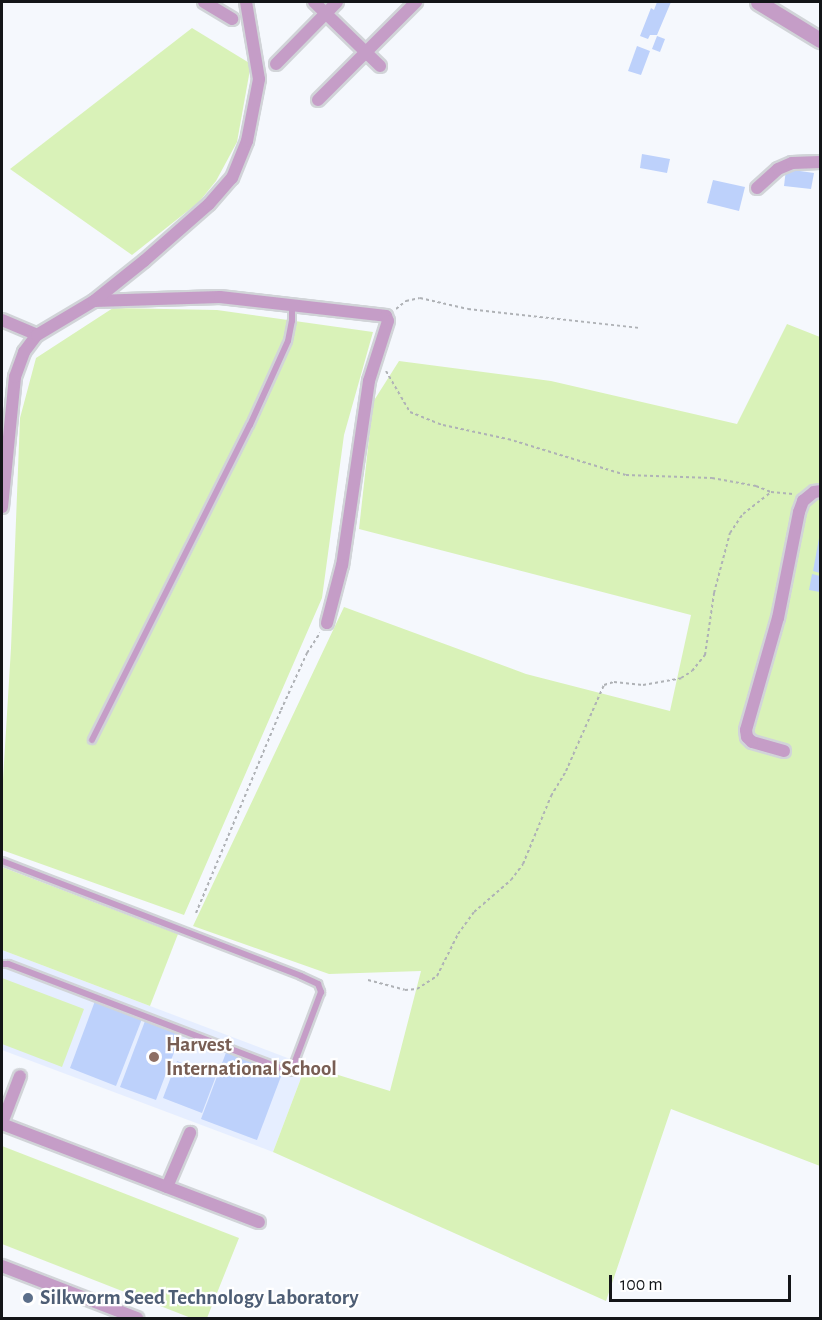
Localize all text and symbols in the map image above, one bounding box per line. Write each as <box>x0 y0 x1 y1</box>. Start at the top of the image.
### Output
place label: Harvest International School <box>166 1032 337 1082</box>
marker: Harvest International School <box>147 1050 161 1064</box>
scale bar <box>612 1263 794 1301</box>
text: 100 m <box>620 1276 663 1294</box>
place label: Silkworm Seed Technology Laboratory <box>40 1285 359 1311</box>
marker: Silkworm Seed Technology Laboratory <box>21 1291 35 1305</box>

